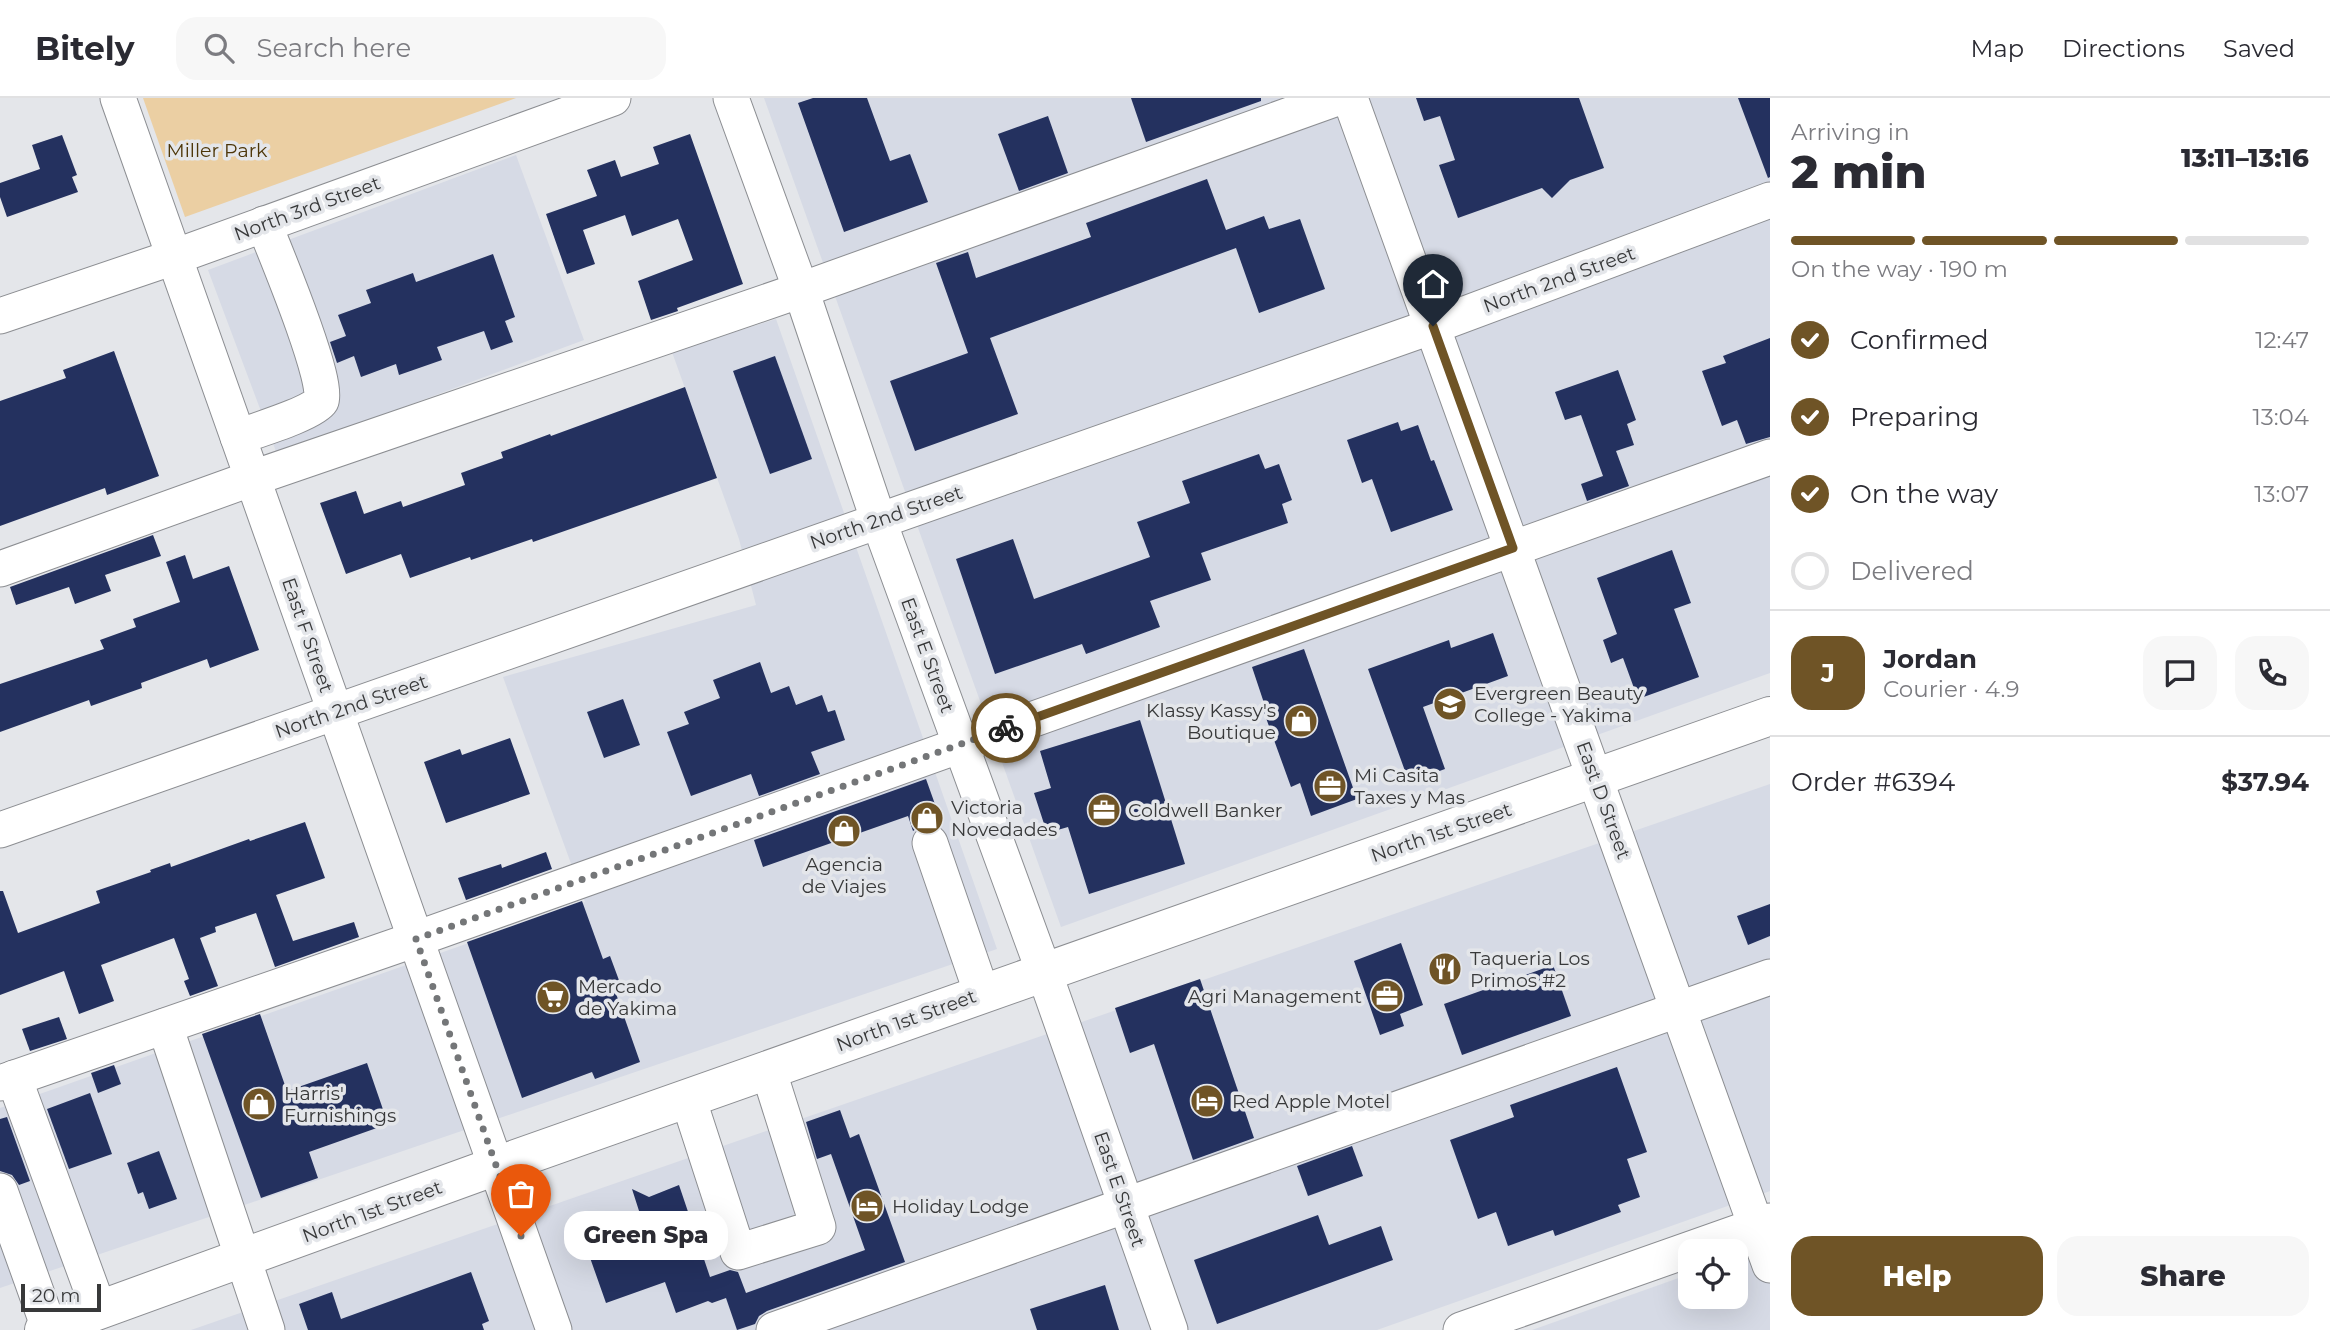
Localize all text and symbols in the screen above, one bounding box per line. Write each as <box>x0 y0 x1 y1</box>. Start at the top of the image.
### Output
search box <box>176 17 666 80</box>
text: Bitely <box>35 28 134 68</box>
icon: search <box>200 29 238 67</box>
text: Search here <box>256 32 411 64</box>
text: Map <box>1971 34 2024 63</box>
text: Directions <box>2062 34 2185 63</box>
text: Saved <box>2223 34 2295 63</box>
text: Arriving in <box>1791 118 1910 146</box>
park label: Miller Park <box>167 139 268 162</box>
text: 13:11–13:16 <box>2181 142 2309 174</box>
text: 2 min <box>1791 143 1926 200</box>
street label: North 3rd Street <box>231 171 384 246</box>
street label: North 2nd Street <box>1480 241 1638 318</box>
pin <box>1403 254 1463 326</box>
text: On the way · 190 m <box>1791 255 2008 283</box>
icon: home <box>1414 265 1452 303</box>
icon: check <box>1791 321 1829 359</box>
text: Confirmed <box>1850 324 1989 356</box>
text: 12:47 <box>2255 326 2309 354</box>
icon: check <box>1791 398 1829 436</box>
text: Preparing <box>1850 401 1979 433</box>
text: 13:04 <box>2252 403 2309 431</box>
icon: check <box>1791 475 1829 513</box>
text: On the way <box>1850 478 1998 510</box>
text: 13:07 <box>2254 480 2309 508</box>
street label: North 2nd Street <box>807 481 966 554</box>
text: Delivered <box>1850 555 1974 587</box>
street label: East F Street <box>277 575 338 696</box>
street label: East E Street <box>896 594 959 716</box>
button: chat <box>2143 636 2217 710</box>
button: phone <box>2235 636 2309 710</box>
text: Jordan <box>1883 643 1977 675</box>
text: J <box>1821 657 1835 689</box>
street label: North 2nd Street <box>272 670 431 743</box>
text: Courier · 4.9 <box>1883 675 2019 703</box>
place label: Evergreen Beauty College - Yakima <box>1474 682 1644 727</box>
school or university icon: Evergreen Beauty College - Yakima <box>1431 685 1469 723</box>
courier <box>971 693 1041 763</box>
place label: Klassy Kassy's Boutique <box>1146 699 1276 744</box>
shop icon: Klassy Kassy's Boutique <box>1282 702 1320 740</box>
icon: bike <box>987 709 1025 747</box>
street label: East D Street <box>1572 738 1636 863</box>
place label: Mi Casita Taxes y Mas <box>1354 764 1465 809</box>
text: Order #6394 <box>1791 766 1955 798</box>
text: $37.94 <box>2221 766 2309 798</box>
office icon: Mi Casita Taxes y Mas <box>1311 767 1349 805</box>
office icon: Coldwell Banker <box>1085 791 1123 829</box>
place label: Victoria Novedades <box>951 796 1057 841</box>
street label: North 1st Street <box>1368 798 1515 867</box>
shop icon: Victoria Novedades <box>908 799 946 837</box>
place label: Coldwell Banker <box>1128 799 1282 822</box>
shop icon: Agencia de Viajes <box>825 812 863 850</box>
place label: Agencia de Viajes <box>802 853 886 898</box>
place label: Taqueria Los Primos #2 <box>1470 947 1590 992</box>
restaurant icon: Taqueria Los Primos #2 <box>1426 950 1464 988</box>
place label: Mercado de Yakima <box>578 975 677 1020</box>
office icon: Agri Management <box>1368 977 1406 1015</box>
supermarket icon: Mercado de Yakima <box>534 978 572 1016</box>
street label: North 1st Street <box>833 984 979 1056</box>
place label: Agri Management <box>1188 985 1362 1008</box>
place label: Harris' Furnishings <box>284 1082 396 1127</box>
hotel icon: Red Apple Motel <box>1188 1082 1226 1120</box>
shop icon: Harris' Furnishings <box>240 1085 278 1123</box>
place label: Red Apple Motel <box>1232 1090 1390 1113</box>
street label: East E Street <box>1089 1128 1150 1250</box>
pin <box>491 1164 551 1236</box>
street label: North 1st Street <box>299 1175 445 1247</box>
icon: bag <box>502 1175 540 1213</box>
hotel icon: Holiday Lodge <box>848 1187 886 1225</box>
place label: Holiday Lodge <box>892 1195 1029 1218</box>
callout: Green Spa <box>563 1212 728 1260</box>
text: Green Spa <box>583 1221 709 1249</box>
button: Help <box>1791 1236 2043 1316</box>
button: Share <box>2057 1236 2309 1316</box>
map controls <box>1678 1239 1748 1309</box>
button: locate <box>1678 1239 1748 1309</box>
scale bar <box>21 1281 102 1313</box>
text: 20 m <box>32 1284 80 1307</box>

